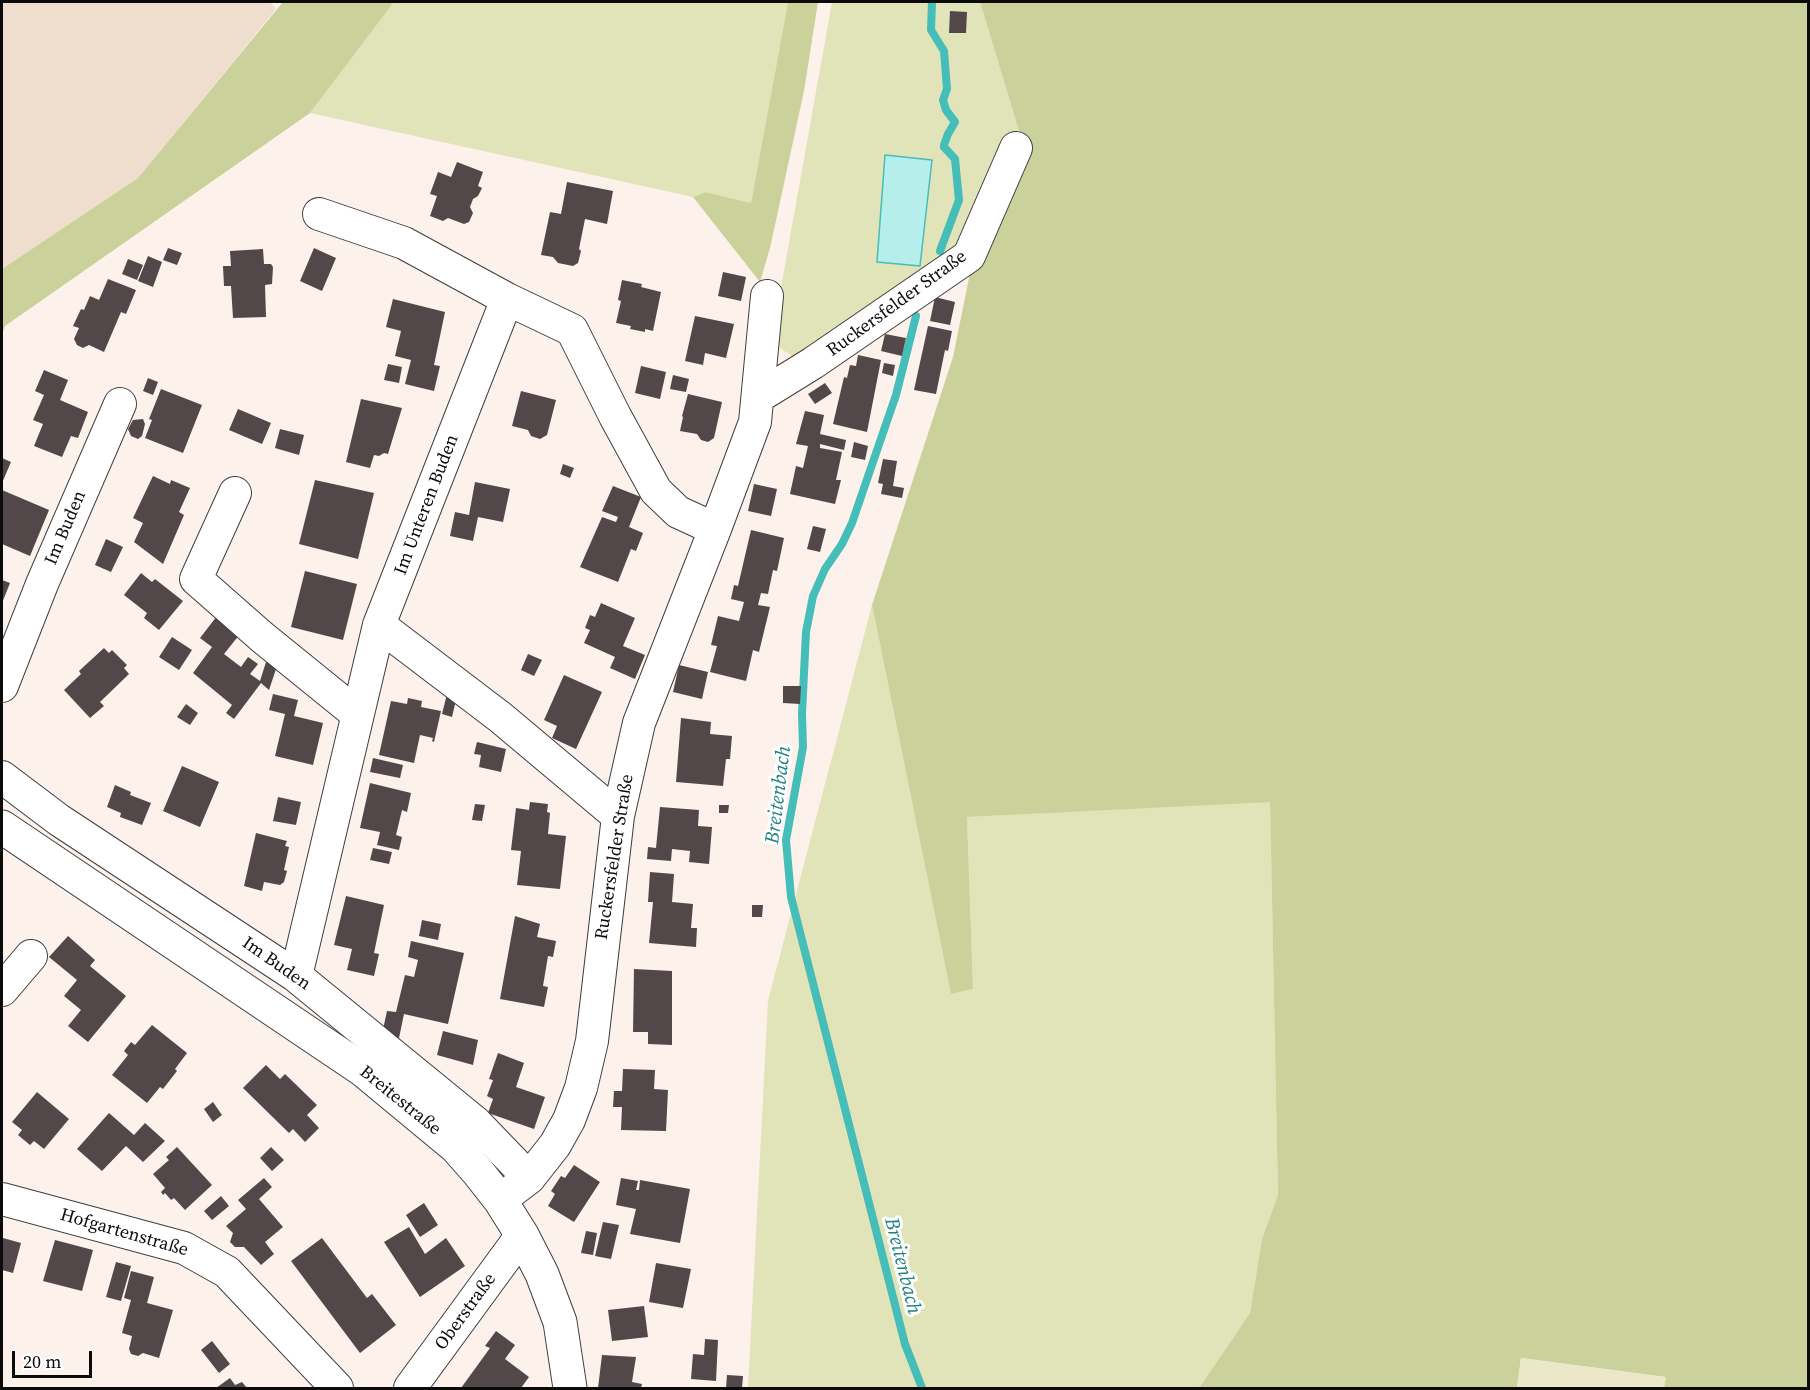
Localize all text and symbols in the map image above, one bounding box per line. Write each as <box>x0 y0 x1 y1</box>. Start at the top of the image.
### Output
street label: Ruckersfelder Straße <box>823 246 971 362</box>
street label: Im Unteren Buden <box>390 432 464 578</box>
street label: Im Buden <box>41 488 91 568</box>
water label: Breitenbach <box>761 745 797 845</box>
street label: Ruckersfelder Straße <box>591 773 639 941</box>
street label: Im Buden <box>238 933 314 995</box>
street label: Breitestraße <box>355 1062 445 1140</box>
street label: Hofgartenstraße <box>58 1204 190 1262</box>
water label: Breitenbach <box>878 1215 926 1317</box>
street label: Oberstraße <box>431 1269 501 1355</box>
scale bar <box>15 1339 94 1377</box>
text: 20 m <box>23 1349 61 1374</box>

